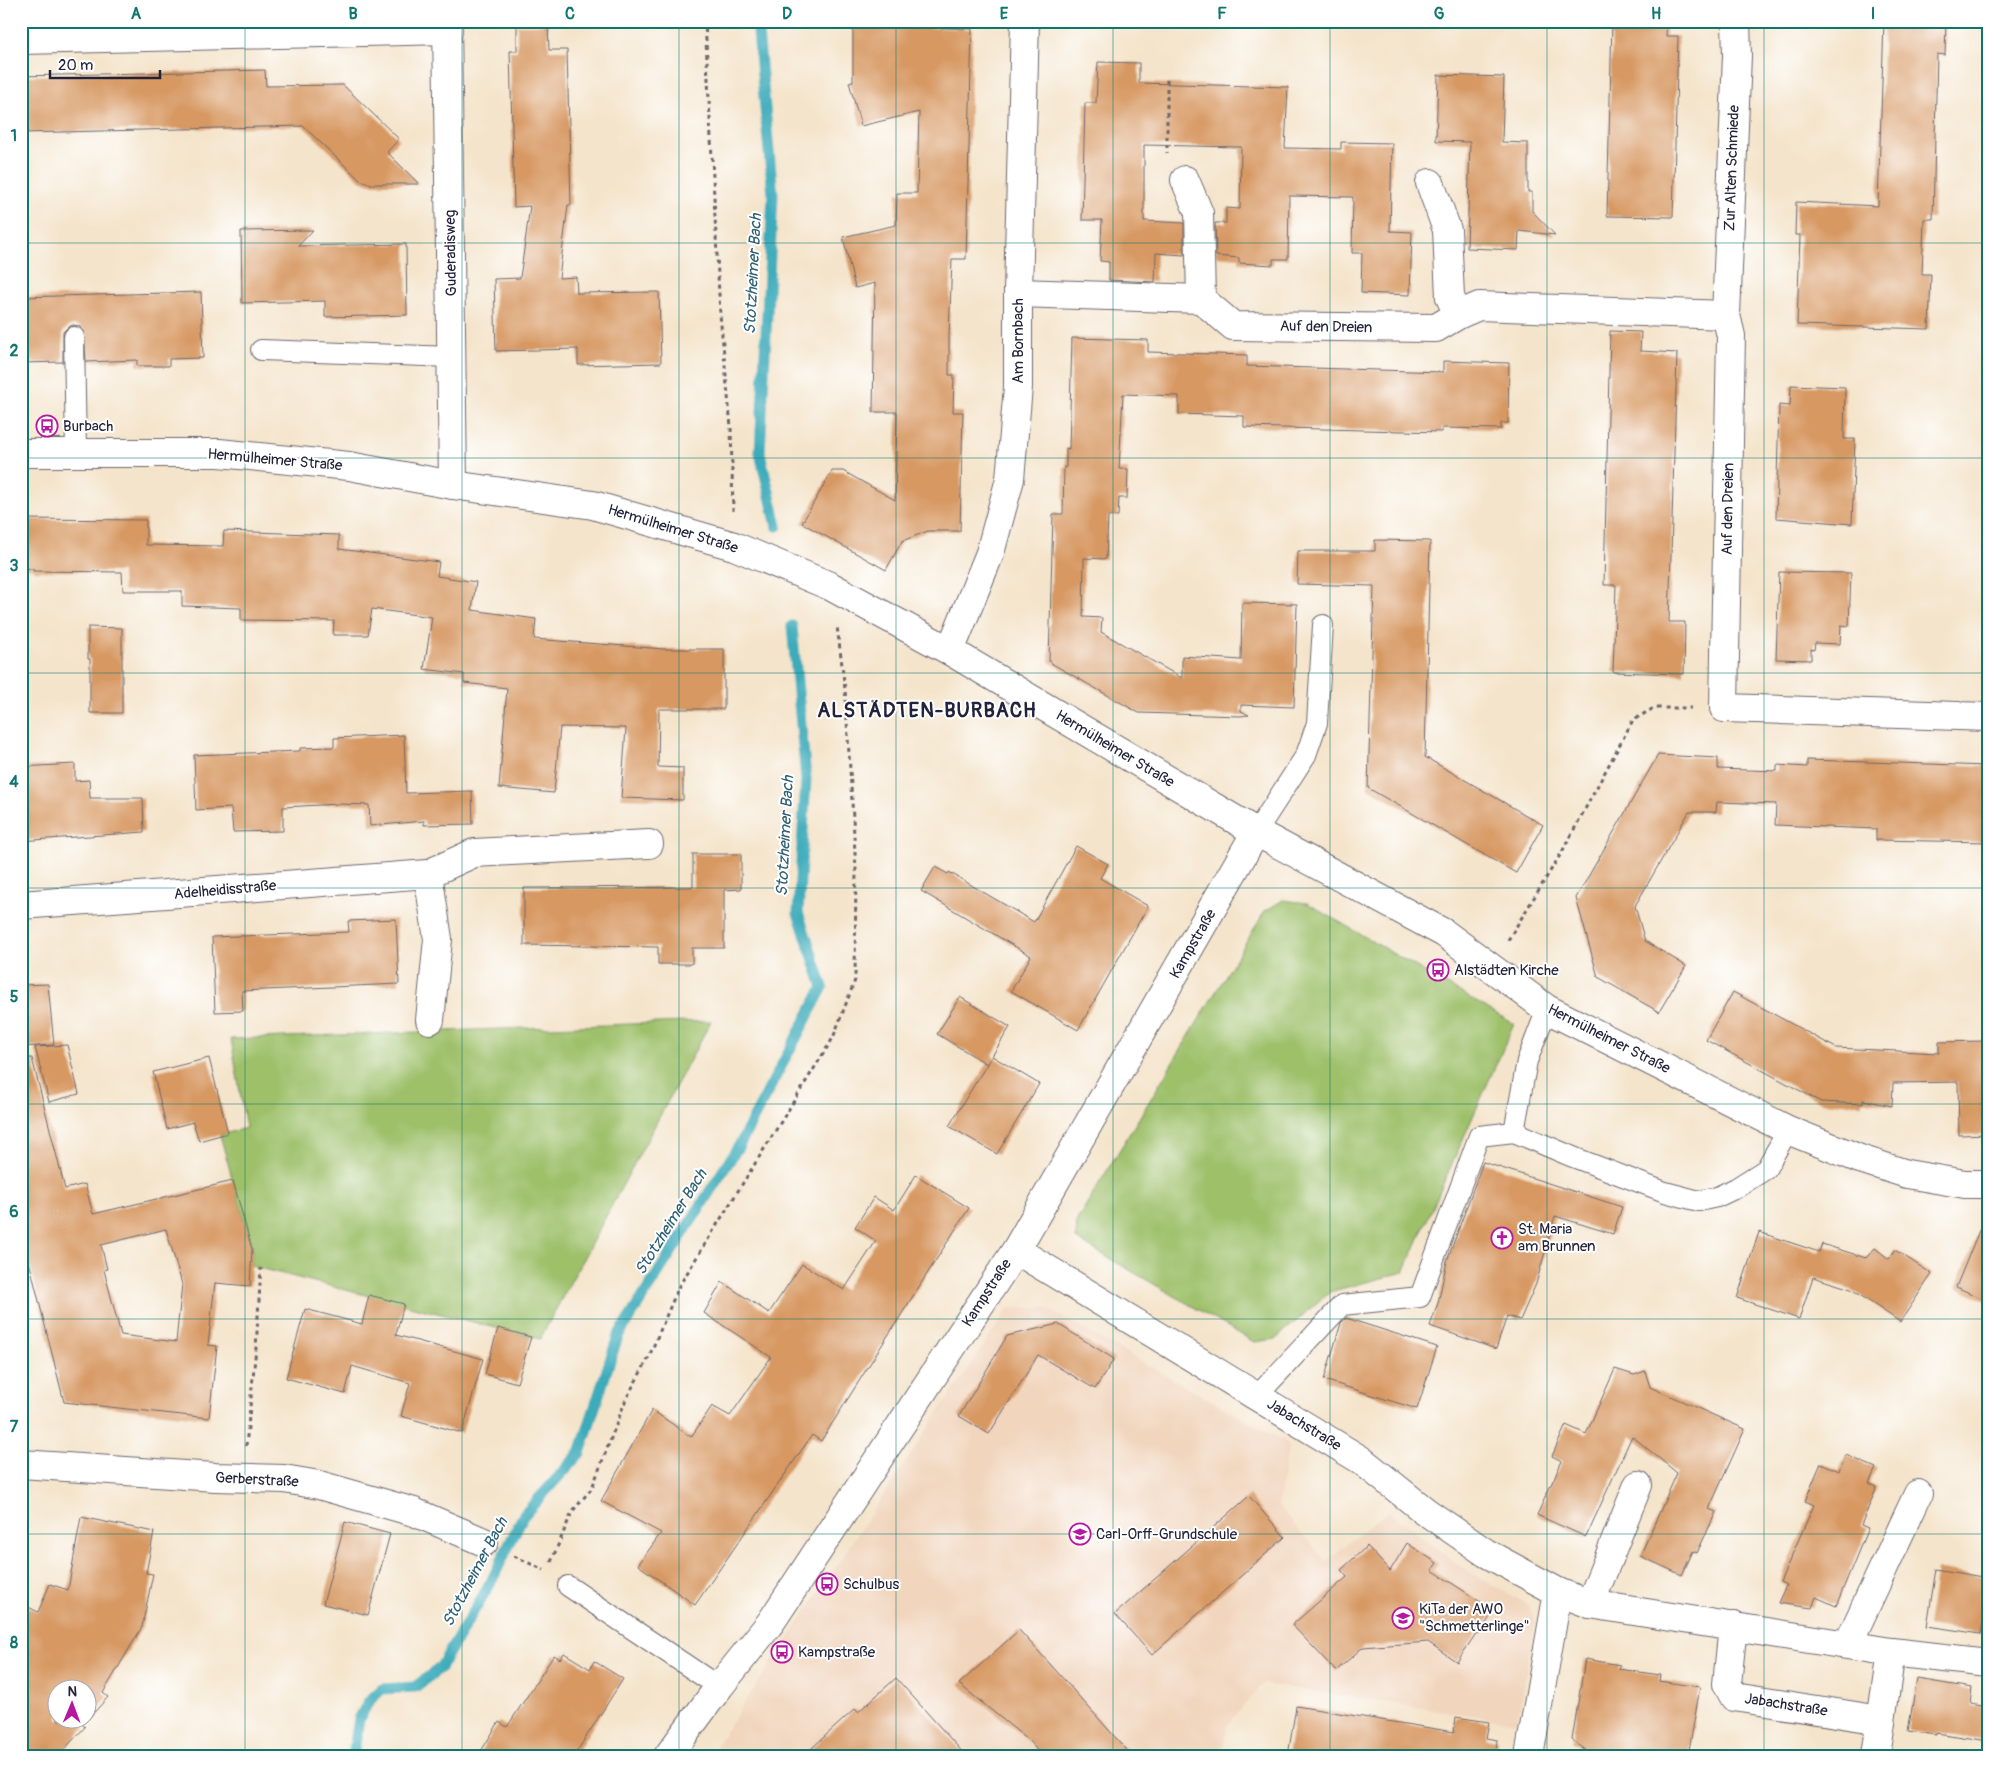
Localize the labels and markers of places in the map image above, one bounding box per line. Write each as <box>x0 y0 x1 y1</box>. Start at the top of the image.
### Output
bus stop icon: Burbach <box>35 414 59 438</box>
place label: Burbach <box>63 417 113 436</box>
bus stop icon: Alstädten Kirche <box>1426 958 1450 982</box>
place label: Alstädten Kirche <box>1454 961 1559 980</box>
place label: St. Maria am Brunnen <box>1518 1220 1596 1256</box>
church icon: St. Maria am Brunnen <box>1490 1226 1514 1250</box>
school or university icon: Carl-Orff-Grundschule <box>1068 1522 1092 1546</box>
place label: Carl-Orff-Grundschule <box>1096 1525 1238 1544</box>
bus stop icon: Schulbus <box>815 1572 839 1596</box>
place label: Schulbus <box>843 1575 899 1594</box>
place label: KiTa der AWO "Schmetterlinge" <box>1419 1600 1530 1636</box>
school or university icon: KiTa der AWO "Schmetterlinge" <box>1391 1606 1415 1630</box>
bus stop icon: Kampstraße <box>770 1640 794 1664</box>
place label: Kampstraße <box>798 1643 876 1662</box>

